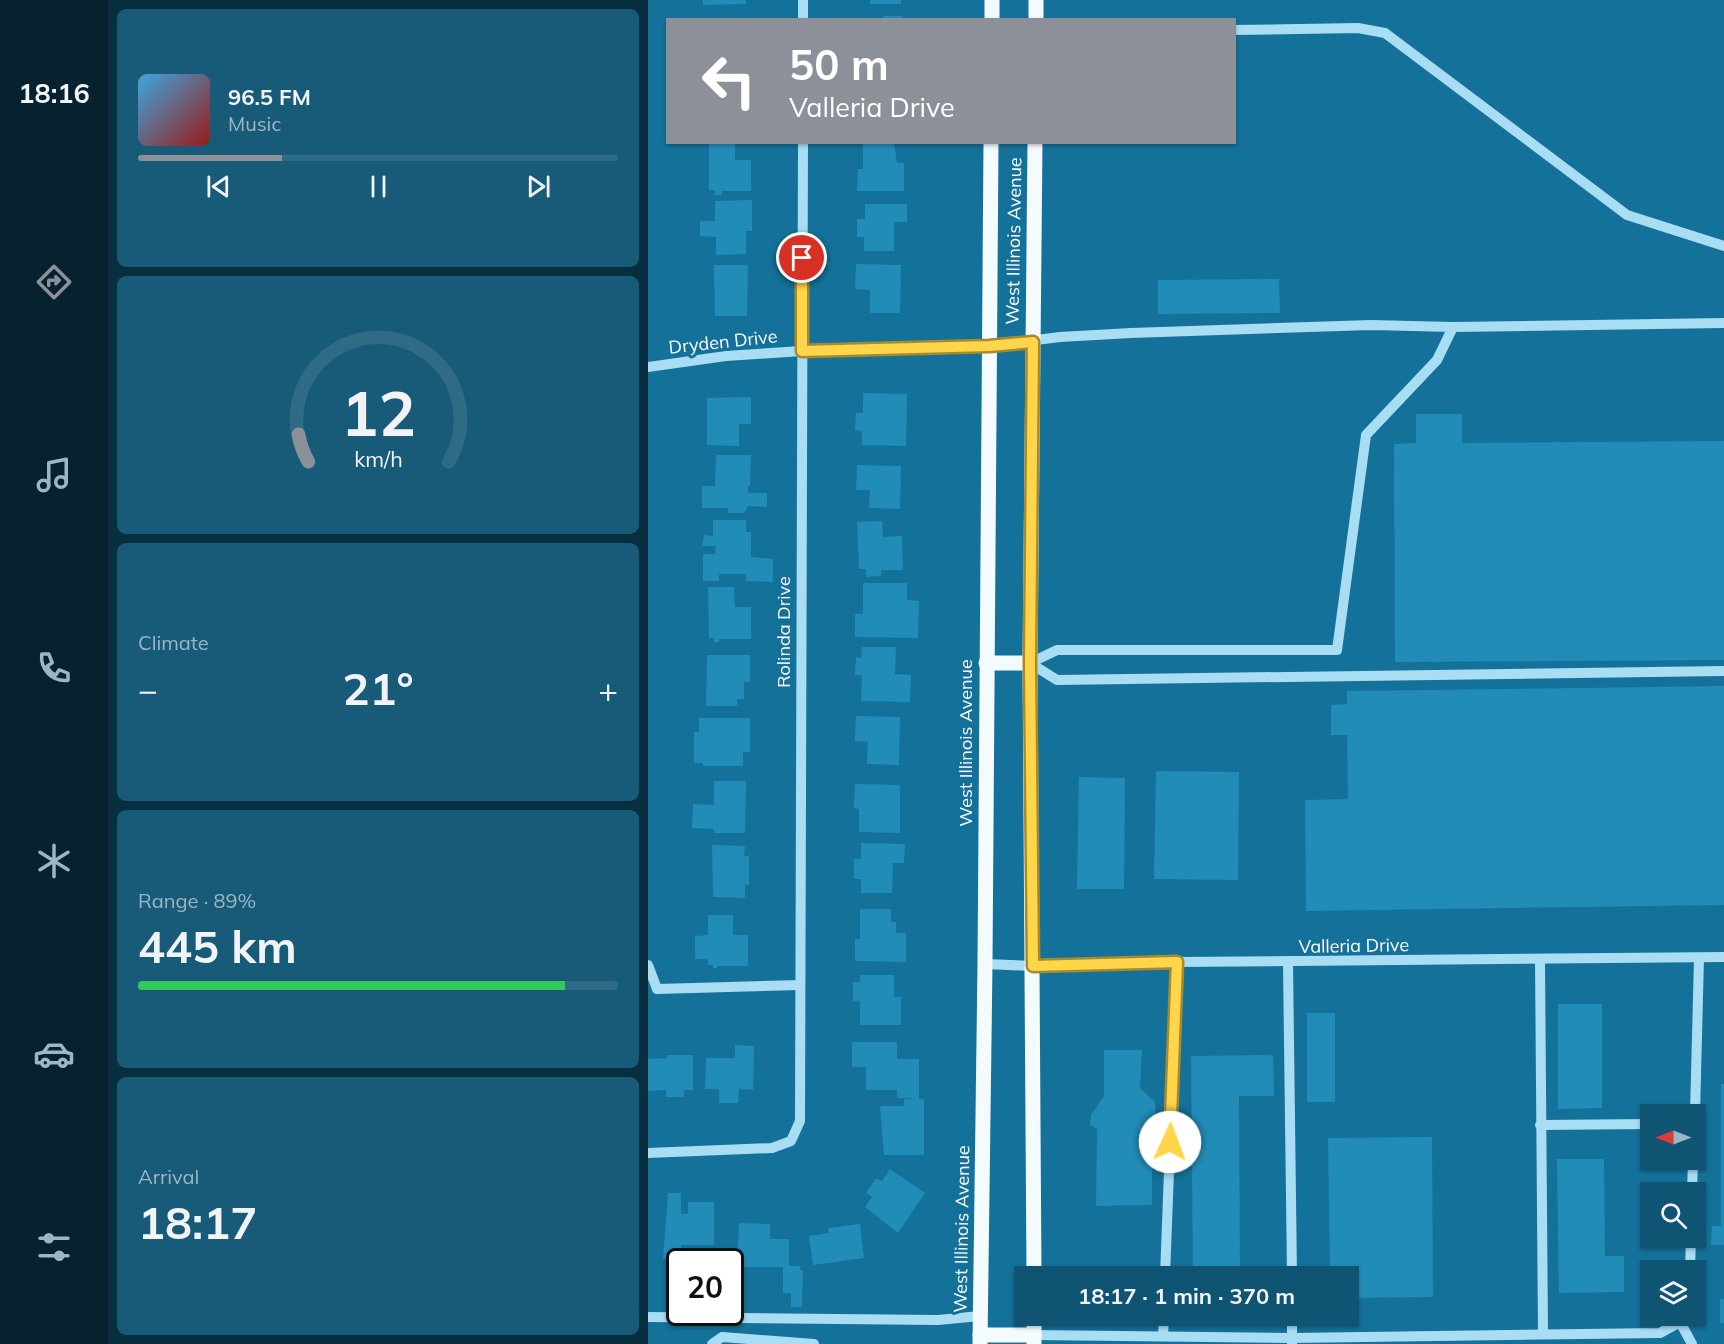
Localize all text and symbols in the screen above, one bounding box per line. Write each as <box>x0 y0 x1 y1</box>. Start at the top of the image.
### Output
text: 50 m <box>789 38 889 91</box>
icon: left <box>690 42 768 120</box>
text: 18:16 <box>18 76 90 110</box>
text: 96.5 FM <box>228 83 311 111</box>
text: Valleria Drive <box>789 90 955 124</box>
text: Music <box>228 111 281 136</box>
street label: West Illinois Avenue <box>1001 157 1026 325</box>
icon: previous <box>202 170 235 203</box>
icon: pause <box>362 170 395 203</box>
icon: next <box>522 170 555 203</box>
pin <box>776 232 827 283</box>
icon: arrive <box>785 241 818 274</box>
icon: directions <box>33 261 75 303</box>
street label: Dryden Drive <box>667 324 778 359</box>
text: 12 <box>341 373 415 452</box>
text: km/h <box>354 445 402 472</box>
icon: music <box>33 454 75 496</box>
street label: Rolinda Drive <box>772 576 795 688</box>
text: Climate <box>138 630 209 655</box>
icon: phone <box>33 647 75 689</box>
street label: West Illinois Avenue <box>954 659 977 827</box>
text: 21° <box>342 660 414 716</box>
text: − <box>138 669 158 710</box>
text: + <box>598 669 618 710</box>
icon: climate <box>33 840 75 882</box>
text: Range · 89% <box>138 888 256 913</box>
text: 445 km <box>138 918 297 974</box>
street label: Valleria Drive <box>1299 933 1409 958</box>
icon: car <box>33 1033 75 1075</box>
north arrow <box>1640 1104 1706 1170</box>
map controls <box>1640 1104 1706 1326</box>
position arrow <box>1138 1110 1202 1174</box>
street label: West Illinois Avenue <box>949 1145 974 1313</box>
text: Arrival <box>138 1164 199 1189</box>
button: search <box>1640 1182 1706 1248</box>
text: 18:17 <box>138 1194 257 1250</box>
icon: filters <box>33 1226 75 1268</box>
speed limit sign: 20 <box>666 1248 744 1326</box>
button: layers <box>1640 1260 1706 1326</box>
text: 18:17 · 1 min · 370 m <box>1078 1282 1295 1310</box>

